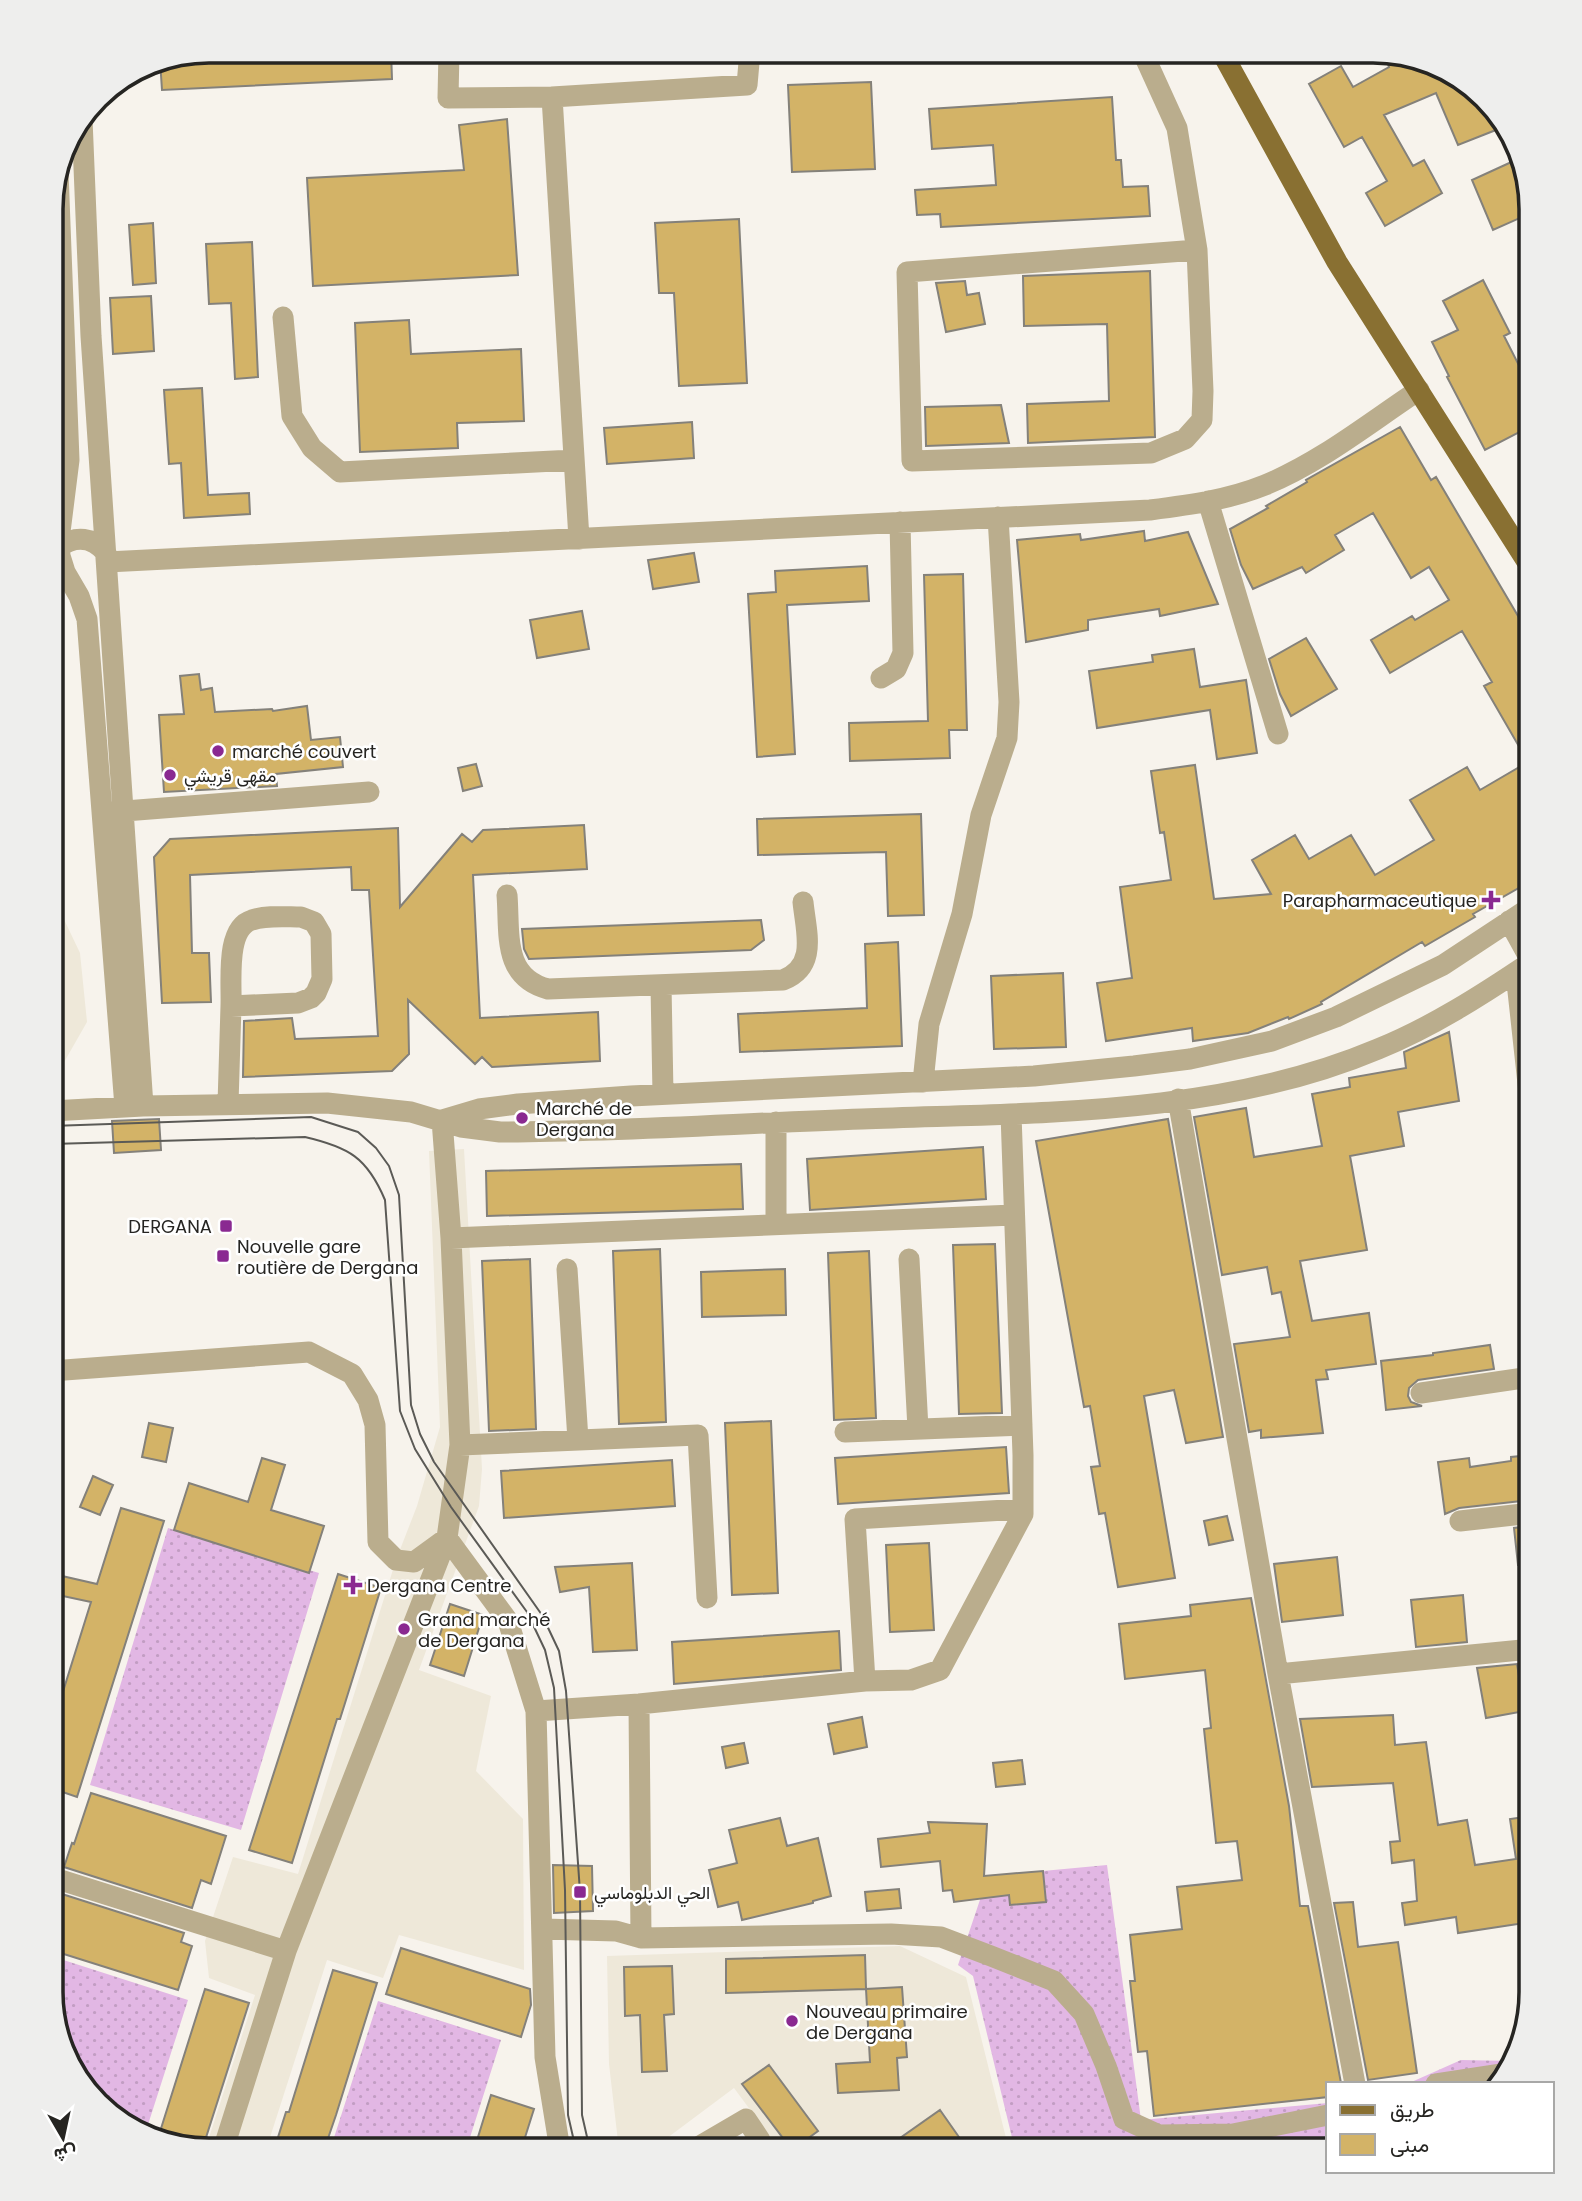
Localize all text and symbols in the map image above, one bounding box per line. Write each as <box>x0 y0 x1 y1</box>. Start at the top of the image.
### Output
place label: marché couvert <box>232 739 376 764</box>
marker: marché couvert <box>210 743 226 759</box>
place label: مقهى قريشي <box>184 763 276 791</box>
marker: مقهى قريشي <box>162 767 178 783</box>
place label: Parapharmaceutique <box>1283 888 1477 913</box>
marker: Parapharmaceutique <box>1483 892 1499 908</box>
place label: Marché de Dergana <box>536 1096 632 1142</box>
marker: Marché de Dergana <box>514 1110 530 1126</box>
place label: DERGANA <box>128 1214 212 1239</box>
marker: DERGANA <box>218 1218 234 1234</box>
place label: Nouvelle gare routière de Dergana <box>237 1234 418 1280</box>
marker: Nouvelle gare routière de Dergana <box>215 1248 231 1264</box>
place label: Dergana Centre <box>367 1573 511 1598</box>
marker: Dergana Centre <box>345 1577 361 1593</box>
place label: Grand marché de Dergana <box>418 1607 550 1653</box>
marker: Grand marché de Dergana <box>396 1621 412 1637</box>
place label: الحي الدبلوماسي <box>594 1880 710 1908</box>
marker: الحي الدبلوماسي <box>572 1884 588 1900</box>
place label: Nouveau primaire de Dergana <box>806 1999 968 2045</box>
marker: Nouveau primaire de Dergana <box>784 2013 800 2029</box>
legend <box>1326 2082 1554 2173</box>
text: طريق <box>1390 2095 1435 2124</box>
north arrow <box>28 2103 98 2173</box>
text: مبنى <box>1390 2130 1429 2159</box>
text: ش <box>52 2139 79 2169</box>

